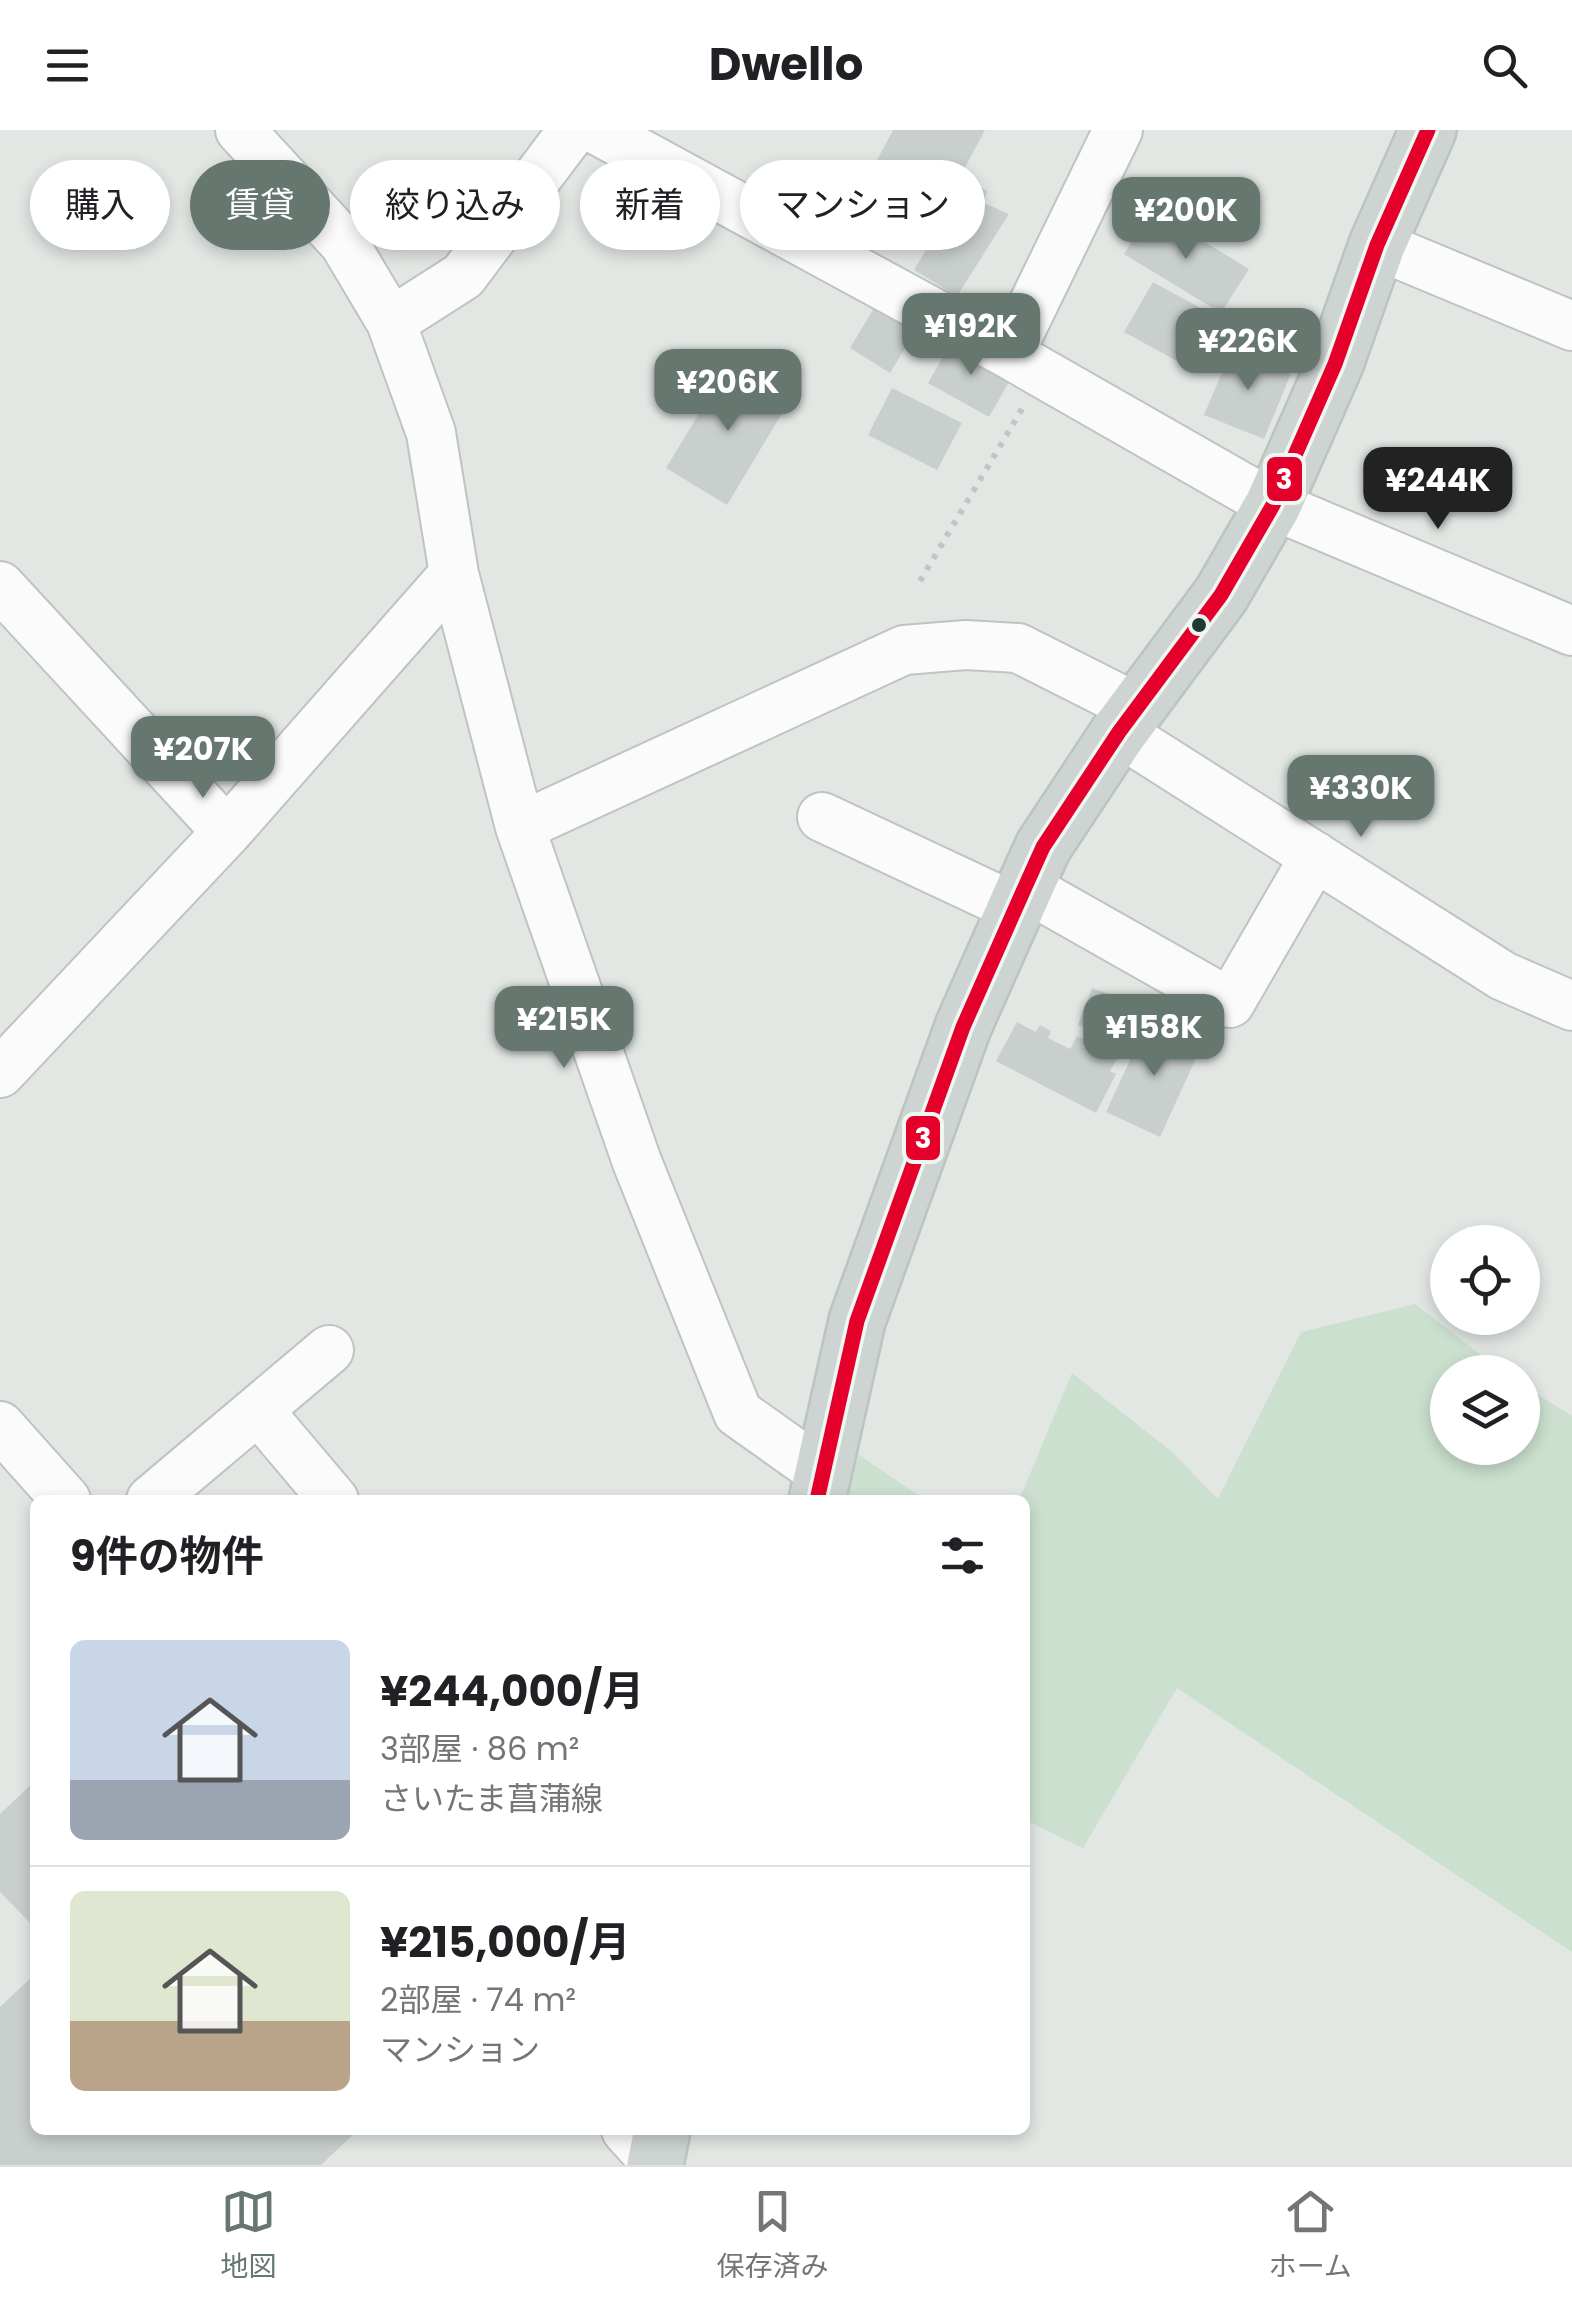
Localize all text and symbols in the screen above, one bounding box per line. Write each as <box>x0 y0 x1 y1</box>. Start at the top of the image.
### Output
text: Dwello <box>709 33 863 96</box>
icon: menu <box>40 38 95 93</box>
icon: search <box>1477 38 1532 93</box>
chip: 購入 <box>30 160 170 250</box>
chip: 賃貸 <box>190 160 330 250</box>
chip: 絞り込み <box>350 160 560 250</box>
chip: 新着 <box>580 160 720 250</box>
chip: マンション <box>740 160 985 250</box>
pin: ¥200K <box>1116 177 1256 262</box>
text: ¥200K <box>1134 187 1238 232</box>
pin: ¥192K <box>901 293 1041 378</box>
text: ¥192K <box>924 303 1018 348</box>
pin: ¥226K <box>1178 308 1318 393</box>
text: ¥226K <box>1198 318 1298 363</box>
pin: ¥206K <box>658 349 798 434</box>
text: ¥206K <box>676 359 780 404</box>
pin: ¥244K <box>1368 447 1508 532</box>
line badge: 3 <box>1265 455 1304 503</box>
text: ¥244K <box>1385 457 1491 502</box>
text: 3 <box>1276 460 1292 499</box>
unlabelled marker <box>1189 615 1209 635</box>
pin: ¥207K <box>133 716 273 801</box>
text: ¥207K <box>153 726 253 771</box>
pin: ¥330K <box>1291 755 1431 840</box>
text: ¥330K <box>1309 765 1413 810</box>
pin: ¥215K <box>494 986 634 1071</box>
pin: ¥158K <box>1084 994 1224 1079</box>
text: ¥215K <box>517 996 611 1041</box>
text: ¥158K <box>1105 1004 1203 1049</box>
line badge: 3 <box>904 1114 942 1162</box>
text: 3 <box>915 1119 931 1158</box>
map controls <box>1430 1225 1540 1465</box>
button: locate <box>1430 1225 1540 1335</box>
button: layers <box>1430 1355 1540 1465</box>
text: 9件の物件 <box>70 1527 264 1586</box>
icon: filters <box>935 1528 990 1583</box>
text: ¥244,000/月 <box>380 1662 644 1721</box>
icon: home <box>150 1680 270 1800</box>
text: 3部屋 · 86 m² <box>380 1726 579 1771</box>
text: さいたま菖蒲線 <box>380 1776 603 1821</box>
text: ¥215,000/月 <box>380 1913 631 1972</box>
icon: home <box>150 1931 270 2051</box>
text: 2部屋 · 74 m² <box>380 1977 576 2022</box>
text: マンション <box>380 2027 540 2072</box>
tab: 地図 <box>220 2184 276 2288</box>
tab: 保存済み <box>716 2184 828 2288</box>
tab: ホーム <box>1269 2184 1352 2288</box>

